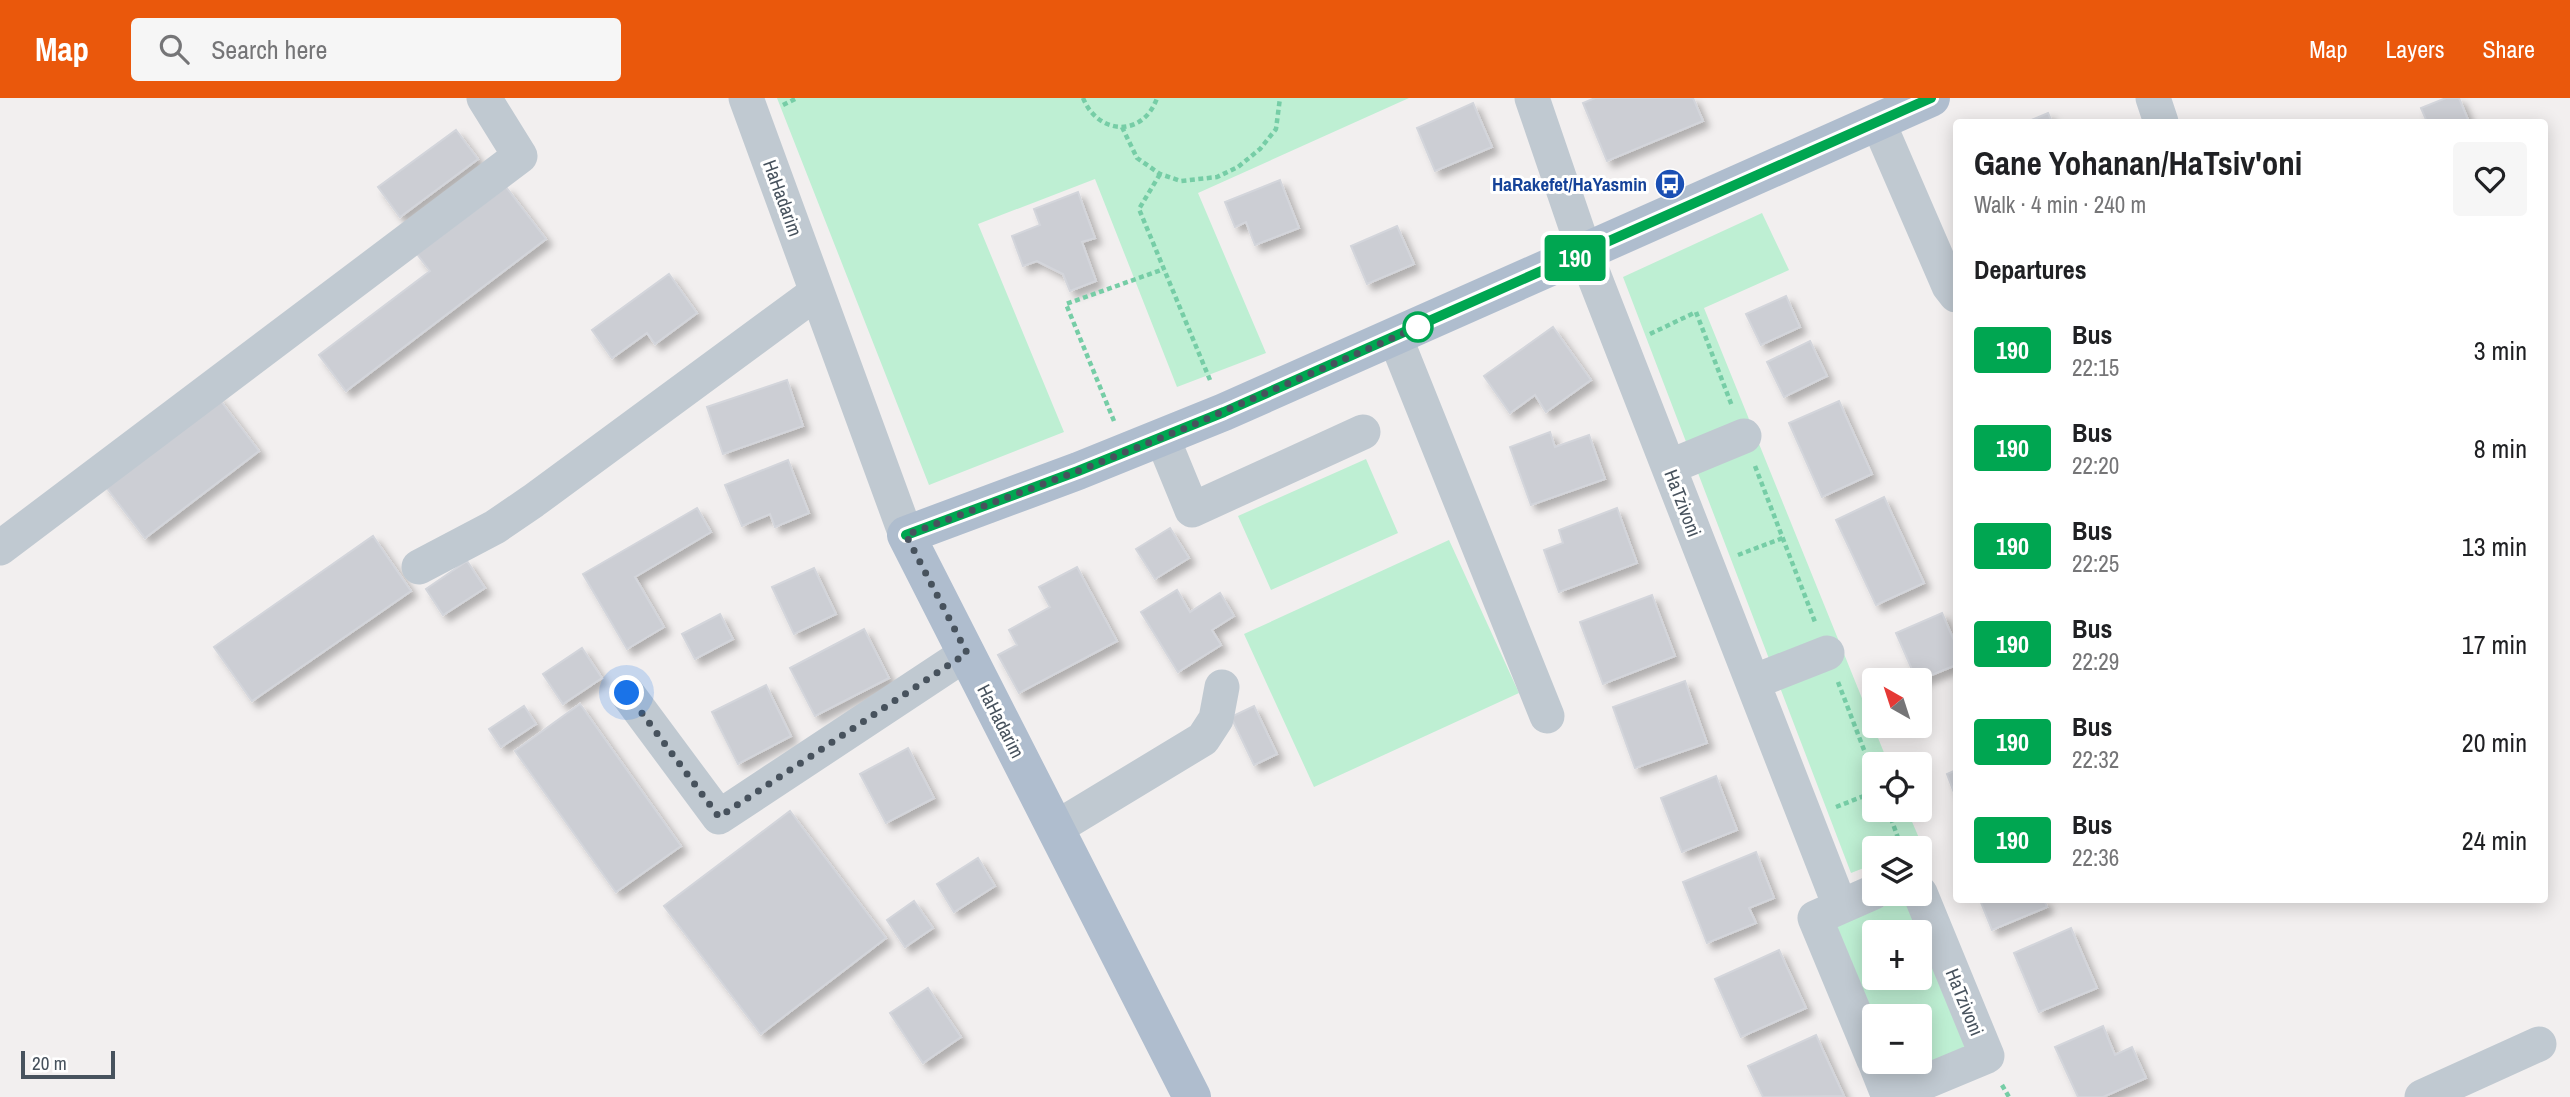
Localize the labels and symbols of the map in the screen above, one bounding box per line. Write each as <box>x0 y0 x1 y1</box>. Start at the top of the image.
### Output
street label: HaHadarim <box>757 156 809 240</box>
bus stop icon: HaRakefet/HaYasmin <box>1653 167 1687 201</box>
place label: HaRakefet/HaYasmin <box>1492 171 1647 197</box>
line badge: 190 <box>1535 235 1615 281</box>
unlabelled marker <box>1403 312 1433 342</box>
street label: HaTzivoni <box>1658 466 1708 540</box>
north arrow <box>1862 668 1932 738</box>
your location <box>609 675 644 710</box>
street label: HaHadarim <box>971 680 1031 762</box>
street label: HaTzivoni <box>1940 965 1990 1039</box>
scale bar <box>21 1048 116 1080</box>

